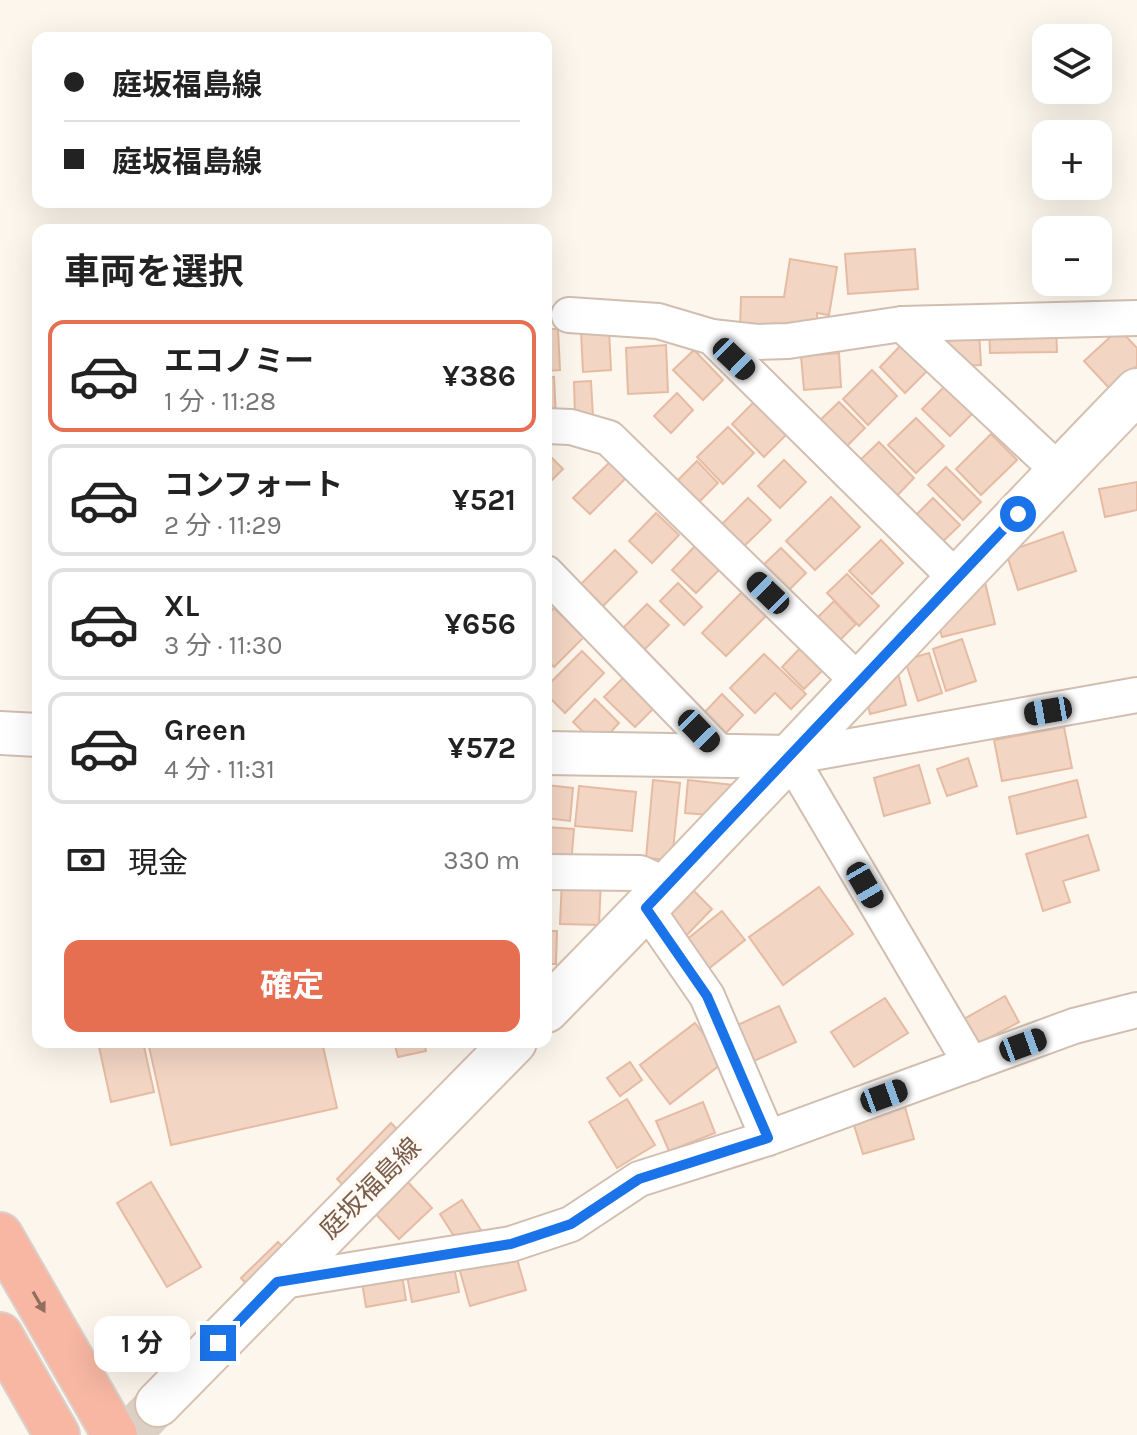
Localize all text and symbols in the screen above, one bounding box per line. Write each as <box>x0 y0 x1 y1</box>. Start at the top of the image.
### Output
map controls <box>1032 24 1112 296</box>
button: layers <box>1032 24 1112 104</box>
text: 庭坂福島線 <box>112 67 262 103</box>
button: + <box>1032 120 1112 200</box>
text: 庭坂福島線 <box>112 144 262 180</box>
button: − <box>1032 216 1112 296</box>
text: 車両を選択 <box>64 251 244 293</box>
car <box>708 334 760 384</box>
icon: car <box>68 340 140 412</box>
text: エコノミー <box>164 343 314 379</box>
text: ¥386 <box>442 358 516 394</box>
text: 1 分 · 11:28 <box>164 386 276 417</box>
icon: car <box>68 464 140 536</box>
text: コンフォート <box>164 467 343 503</box>
text: ¥521 <box>452 482 516 518</box>
route start <box>1000 496 1036 532</box>
text: 2 分 · 11:29 <box>164 510 282 541</box>
car <box>742 568 794 618</box>
icon: car <box>68 588 140 660</box>
text: XL <box>164 588 199 624</box>
text: ¥656 <box>445 606 516 642</box>
text: 3 分 · 11:30 <box>164 630 282 661</box>
car <box>1022 695 1074 727</box>
car <box>674 705 724 757</box>
icon: car <box>68 712 140 784</box>
text: Green <box>164 712 247 748</box>
text: ¥572 <box>448 730 516 766</box>
text: 4 分 · 11:31 <box>164 754 275 785</box>
icon: cash <box>64 838 108 882</box>
text: 現金 <box>128 845 188 881</box>
text: 330 m <box>443 845 520 876</box>
car <box>843 858 887 912</box>
button: 確定 <box>64 940 520 1032</box>
car <box>996 1026 1050 1064</box>
car <box>857 1077 911 1115</box>
street label: 庭坂福島線 <box>313 1131 427 1245</box>
one-way arrow <box>32 1291 46 1314</box>
callout: 1 分 <box>94 1315 190 1371</box>
route end <box>200 1325 236 1361</box>
text: 1 分 <box>121 1328 163 1359</box>

